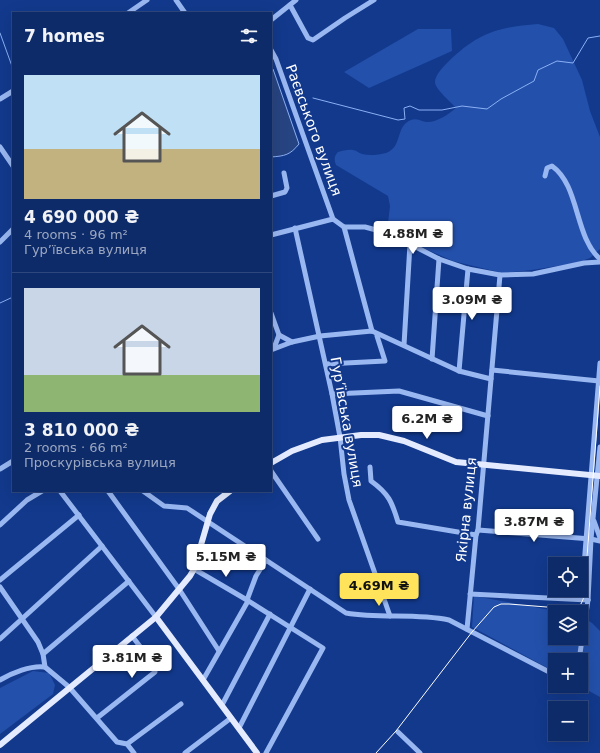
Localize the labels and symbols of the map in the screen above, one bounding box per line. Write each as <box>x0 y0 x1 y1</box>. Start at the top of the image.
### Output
street label: Раєвського вулиця <box>283 62 345 198</box>
pin: 4.88M ₴ <box>376 221 450 255</box>
pin: 3.09M ₴ <box>435 287 509 321</box>
street label: Гур’ївська вулиця <box>328 355 366 489</box>
pin: 6.2M ₴ <box>394 406 460 440</box>
street label: Якірна вулиця <box>453 457 479 563</box>
pin: 3.87M ₴ <box>497 509 571 543</box>
pin: 5.15M ₴ <box>189 544 263 578</box>
pin: 4.69M ₴ <box>342 573 416 607</box>
pin: 3.81M ₴ <box>95 645 169 679</box>

